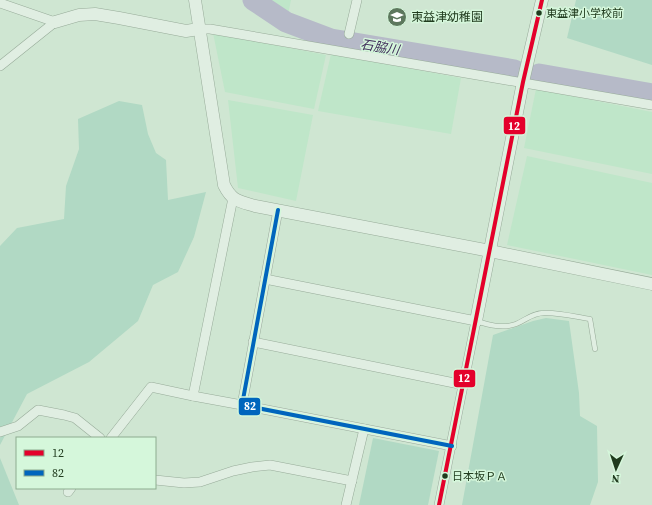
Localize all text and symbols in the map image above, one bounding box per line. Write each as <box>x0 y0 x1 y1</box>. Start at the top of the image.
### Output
school or university icon: 東益津幼稚園 <box>386 6 408 28</box>
place label: 東益津小学校前 <box>546 6 623 21</box>
marker: 東益津小学校前 <box>534 8 544 18</box>
place label: 東益津幼稚園 <box>411 9 483 25</box>
water label: 石脇川 <box>359 36 403 59</box>
line badge: 12 <box>503 116 526 135</box>
text: 12 <box>508 119 520 134</box>
line badge: 12 <box>453 369 476 388</box>
text: 12 <box>458 371 470 386</box>
line badge: 82 <box>238 397 261 416</box>
text: 82 <box>244 399 256 414</box>
legend <box>16 437 156 489</box>
text: 12 <box>52 445 64 461</box>
north arrow <box>596 449 636 489</box>
text: 82 <box>52 465 64 481</box>
place label: 日本坂ＰＡ <box>452 469 507 484</box>
marker: 日本坂ＰＡ <box>440 471 450 481</box>
text: N <box>611 471 620 486</box>

